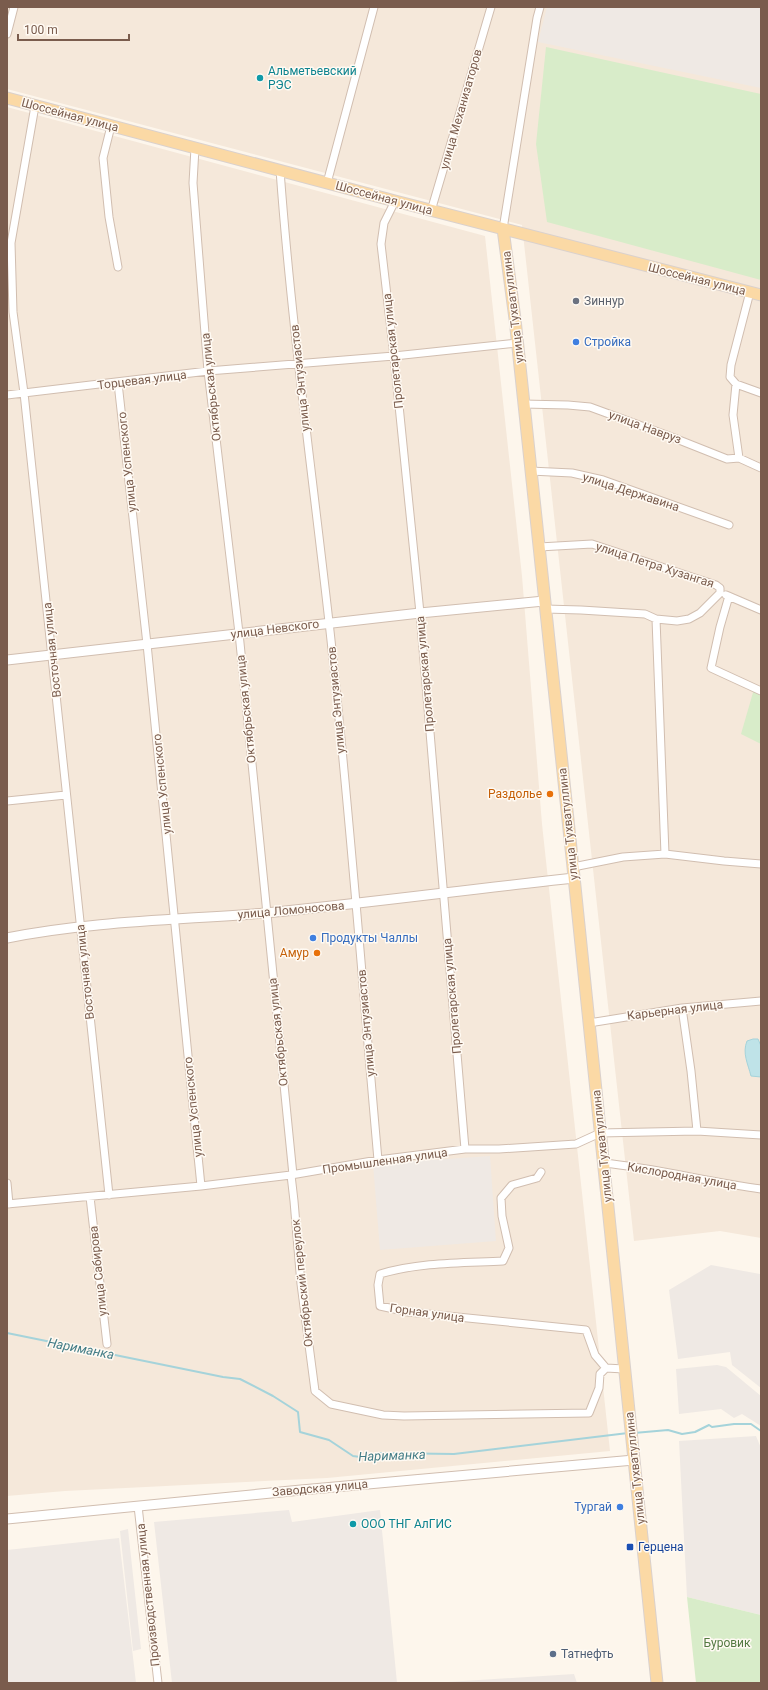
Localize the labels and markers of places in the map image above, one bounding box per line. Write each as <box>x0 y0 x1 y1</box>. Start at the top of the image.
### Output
place label: Альметьевский РЭС <box>268 64 357 92</box>
marker: Альметьевский РЭС <box>255 73 265 83</box>
place label: Зиннур <box>584 294 625 308</box>
marker: Зиннур <box>571 296 581 306</box>
place label: Стройка <box>584 335 631 349</box>
marker: Стройка <box>571 337 581 347</box>
place label: Раздолье <box>488 787 542 801</box>
marker: Раздолье <box>545 789 555 799</box>
place label: Продукты Чаллы <box>321 931 418 945</box>
marker: Продукты Чаллы <box>308 933 318 943</box>
place label: Амур <box>280 946 309 960</box>
marker: Амур <box>312 948 322 958</box>
place label: Тургай <box>574 1500 612 1514</box>
marker: Тургай <box>615 1502 625 1512</box>
place label: ООО ТНГ АлГИС <box>361 1517 452 1531</box>
marker: ООО ТНГ АлГИС <box>348 1519 358 1529</box>
place label: Герцена <box>638 1540 684 1554</box>
marker: Герцена <box>625 1542 635 1552</box>
place label: Татнефть <box>561 1647 614 1661</box>
marker: Татнефть <box>548 1649 558 1659</box>

